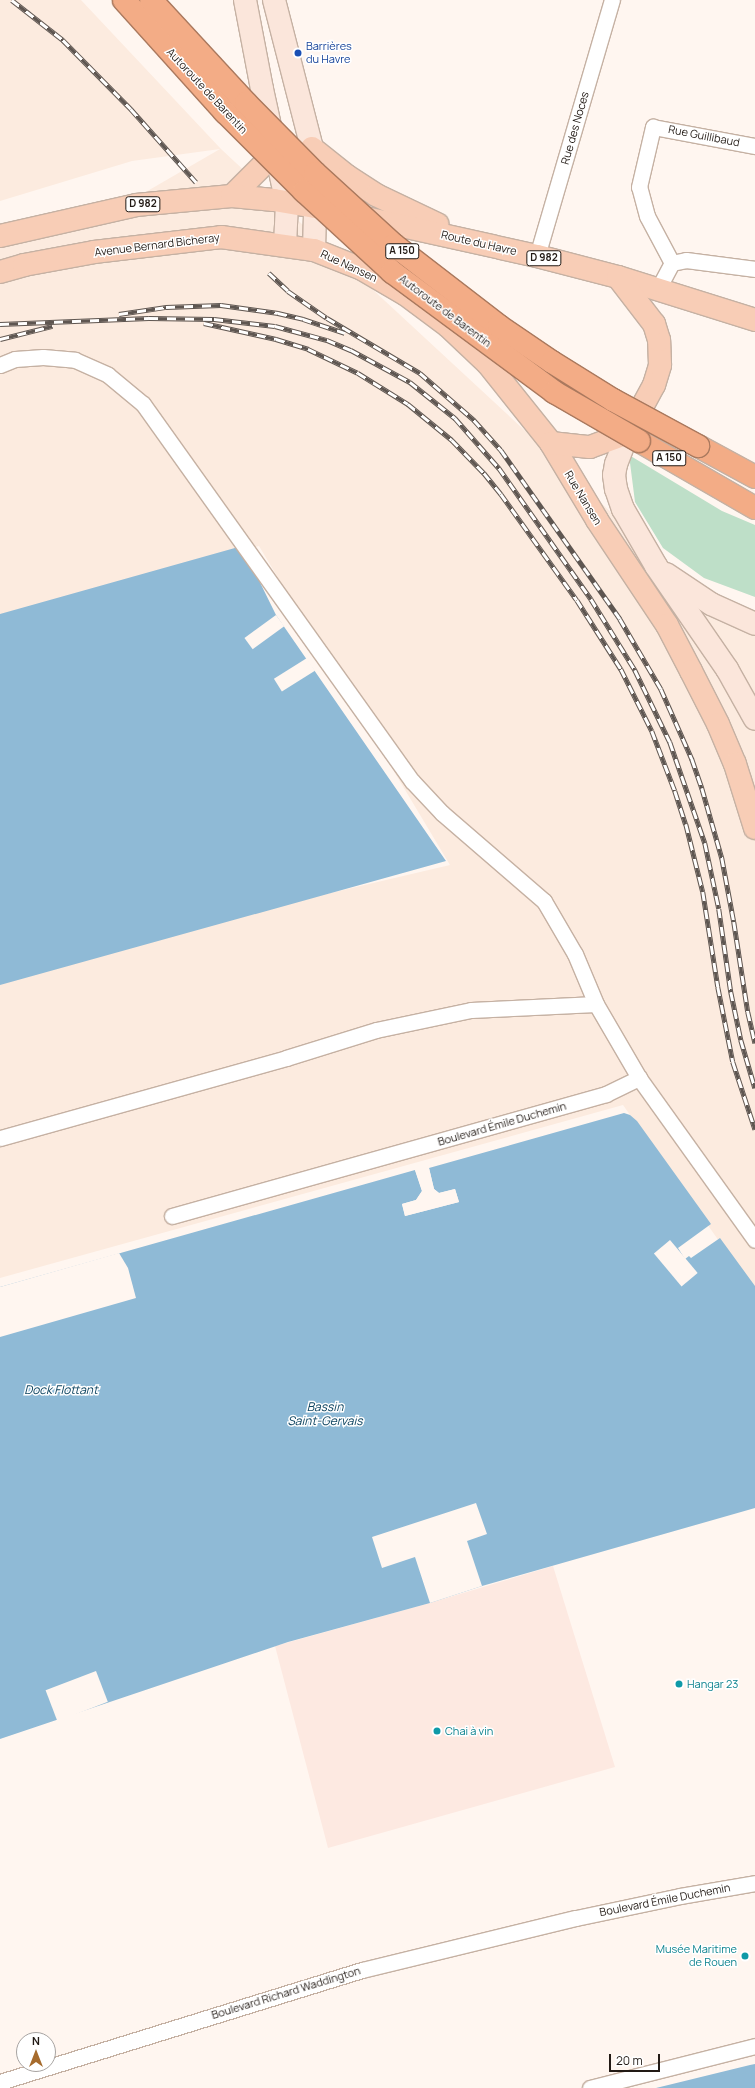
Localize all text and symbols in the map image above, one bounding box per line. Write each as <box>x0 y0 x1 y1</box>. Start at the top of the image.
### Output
place label: Barrières du Havre <box>306 40 352 66</box>
street label: Autoroute de Barentin <box>164 46 250 136</box>
marker: Barrières du Havre <box>293 48 303 58</box>
street label: Rue des Noces <box>558 90 592 166</box>
street label: Rue Guillibaud <box>667 123 741 149</box>
road number: D 982 <box>125 196 161 212</box>
street label: Route du Havre <box>440 228 518 258</box>
street label: Avenue Bernard Bicheray <box>94 231 220 259</box>
road number: A 150 <box>385 243 419 259</box>
street label: Rue Nansen <box>319 247 379 285</box>
road number: D 982 <box>526 250 562 266</box>
street label: Autoroute de Barentin <box>396 272 494 350</box>
road number: A 150 <box>652 450 686 466</box>
street label: Rue Nansen <box>562 469 604 527</box>
street label: Boulevard Émile Duchemin <box>436 1099 568 1149</box>
water label: Dock Flottant <box>24 1383 98 1397</box>
water label: Bassin Saint-Gervais <box>287 1400 363 1428</box>
place label: Hangar 23 <box>687 1677 738 1691</box>
marker: Hangar 23 <box>674 1679 684 1689</box>
place label: Chai à vin <box>445 1724 493 1738</box>
marker: Chai à vin <box>432 1726 442 1736</box>
street label: Boulevard Émile Duchemin <box>598 1881 732 1919</box>
place label: Musée Maritime de Rouen <box>656 1943 737 1969</box>
marker: Musée Maritime de Rouen <box>740 1951 750 1961</box>
street label: Boulevard Richard Waddington <box>210 1964 362 2022</box>
north arrow <box>16 2032 56 2072</box>
text: N <box>32 2033 40 2048</box>
scale bar <box>611 2046 662 2072</box>
text: 20 m <box>616 2052 643 2069</box>

